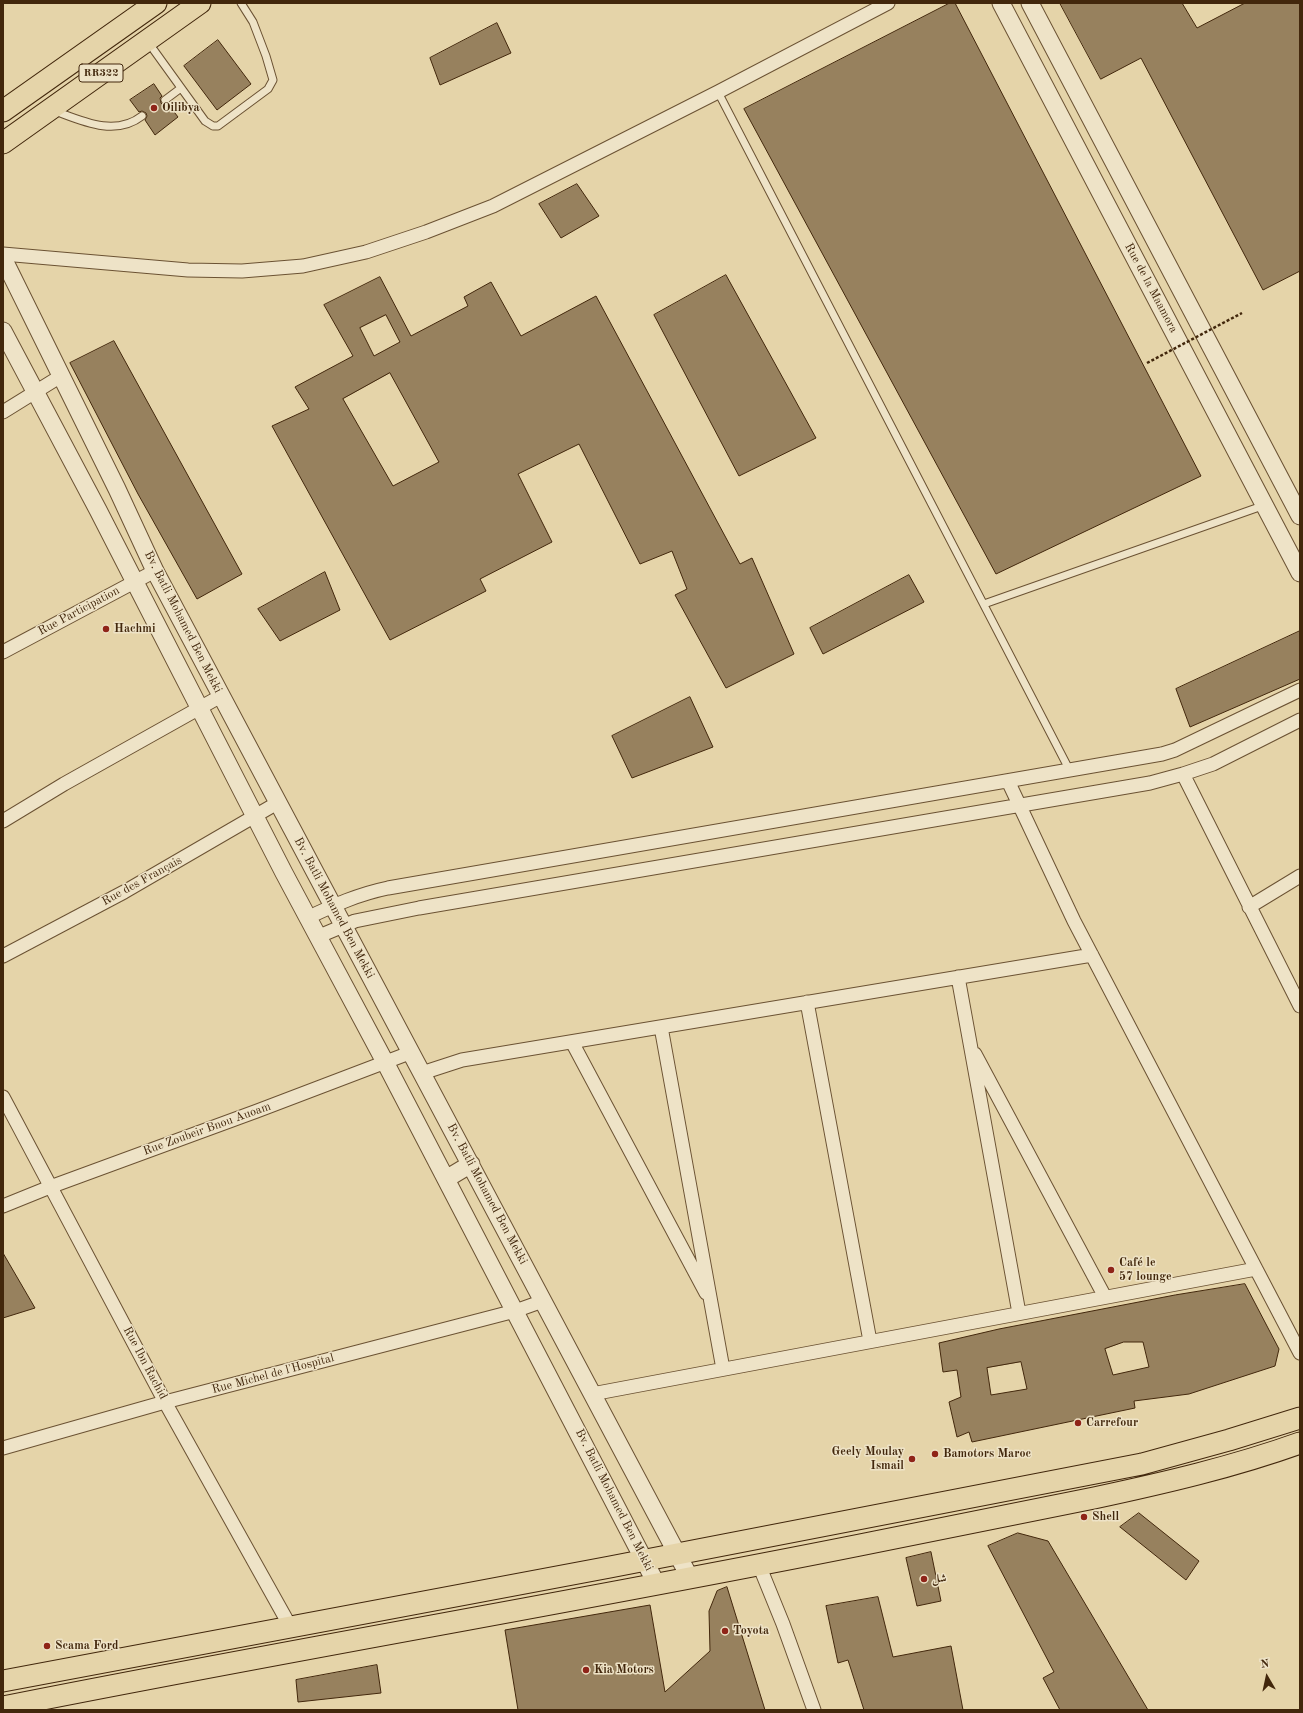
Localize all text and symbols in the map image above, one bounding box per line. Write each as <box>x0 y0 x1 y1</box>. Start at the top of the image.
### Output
road number: RR322 <box>79 64 123 82</box>
place label: Oilibya <box>162 101 200 115</box>
marker: Oilibya <box>149 103 159 113</box>
street label: Rue de la Maamora <box>1121 241 1181 335</box>
street label: Bv. Batli Mohamed Ben Mekki <box>141 548 225 696</box>
street label: Rue Participation <box>36 583 122 639</box>
place label: Hachmi <box>114 622 155 636</box>
marker: Hachmi <box>101 624 111 634</box>
street label: Bv. Batli Mohamed Ben Mekki <box>291 835 377 981</box>
street label: Rue des Français <box>99 853 185 909</box>
street label: Rue Zoubeir Bnou Auoam <box>141 1099 273 1159</box>
street label: Bv. Batli Mohamed Ben Mekki <box>444 1121 530 1267</box>
place label: Café le 57 lounge <box>1119 1256 1172 1284</box>
marker: Café le 57 lounge <box>1106 1265 1116 1275</box>
street label: Rue Ibn Rachid <box>120 1324 170 1402</box>
street label: Rue Michel de l'Hospital <box>210 1351 336 1397</box>
place label: Carrefour <box>1086 1416 1138 1430</box>
marker: Carrefour <box>1073 1418 1083 1428</box>
street label: Bv. Batli Mohamed Ben Mekki <box>572 1426 656 1574</box>
place label: Geely Moulay Ismail <box>832 1445 904 1473</box>
place label: Bamotors Maroc <box>943 1447 1031 1461</box>
marker: Bamotors Maroc <box>930 1449 940 1459</box>
marker: Geely Moulay Ismail <box>907 1454 917 1464</box>
place label: Shell <box>1092 1510 1119 1524</box>
marker: Shell <box>1079 1512 1089 1522</box>
place label: شل <box>932 1572 947 1586</box>
marker: شل <box>919 1574 929 1584</box>
place label: Toyota <box>733 1624 769 1638</box>
marker: Toyota <box>720 1626 730 1636</box>
place label: Scama Ford <box>55 1639 118 1653</box>
marker: Scama Ford <box>42 1641 52 1651</box>
north arrow <box>1247 1657 1287 1697</box>
text: N <box>1260 1659 1270 1671</box>
place label: Kia Motors <box>594 1663 654 1677</box>
marker: Kia Motors <box>581 1665 591 1675</box>

